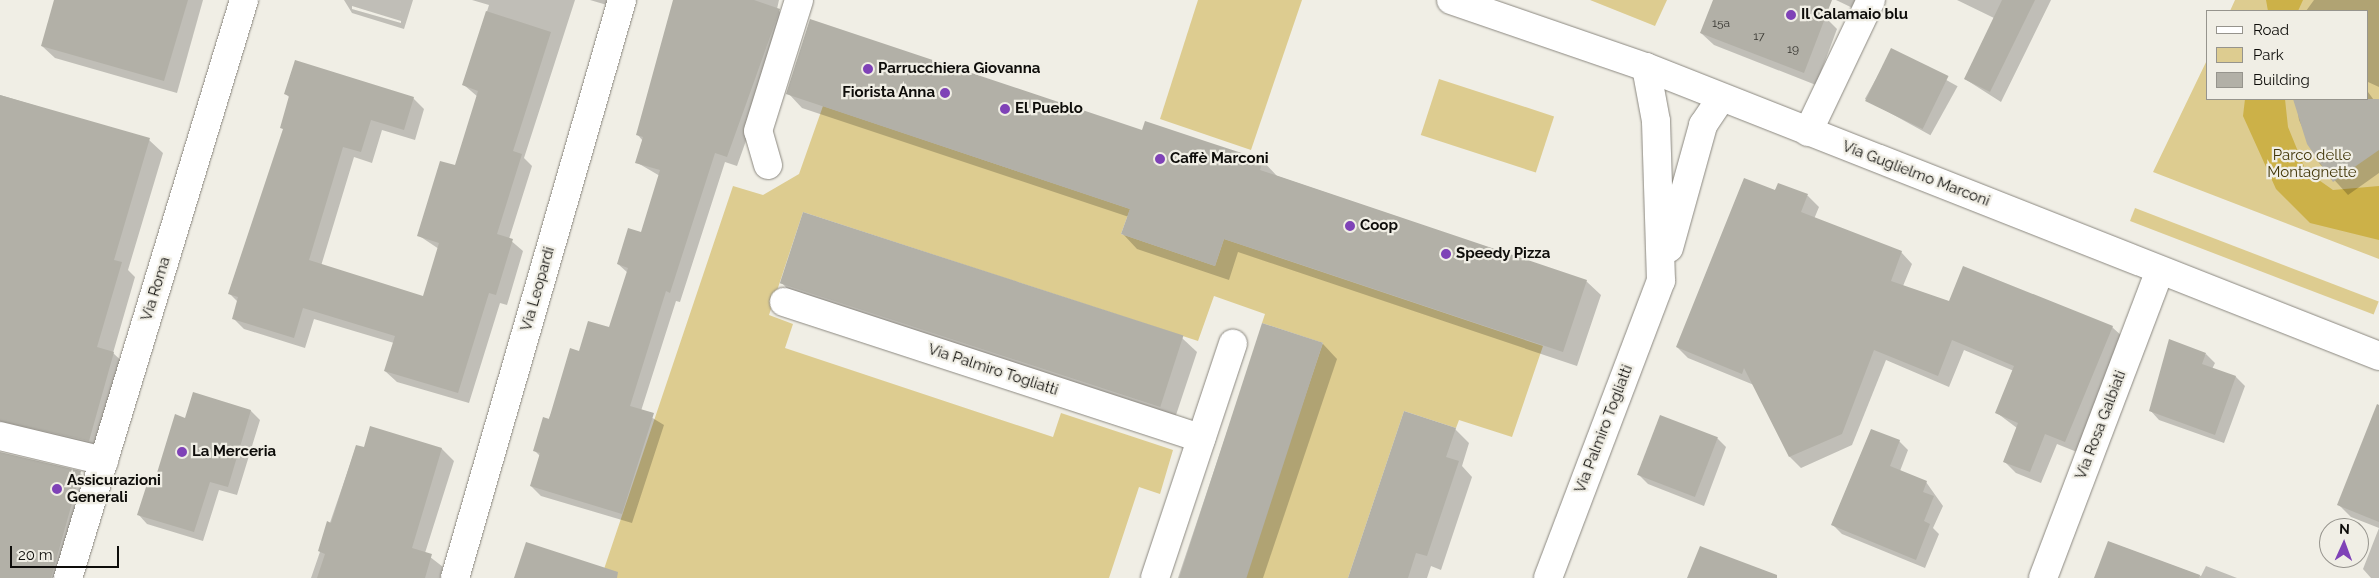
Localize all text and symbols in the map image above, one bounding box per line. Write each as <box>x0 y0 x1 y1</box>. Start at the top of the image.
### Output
place label: Il Calamaio blu <box>1801 6 1909 24</box>
marker: Il Calamaio blu <box>1785 9 1797 21</box>
legend <box>2206 10 2369 100</box>
house number: 15a <box>1712 17 1730 31</box>
text: Road <box>2253 21 2289 39</box>
house number: 17 <box>1753 30 1765 44</box>
house number: 19 <box>1787 43 1799 57</box>
text: Park <box>2253 46 2284 64</box>
place label: Parrucchiera Giovanna <box>878 60 1040 78</box>
marker: Parrucchiera Giovanna <box>862 63 874 75</box>
text: Building <box>2253 71 2310 89</box>
place label: Fiorista Anna <box>842 84 935 102</box>
marker: Fiorista Anna <box>939 87 951 99</box>
place label: El Pueblo <box>1015 100 1083 118</box>
marker: El Pueblo <box>999 103 1011 115</box>
street label: Via Guglielmo Marconi <box>1840 138 1992 210</box>
park label: Parco delle Montagnette <box>2267 146 2357 181</box>
place label: Caffè Marconi <box>1170 150 1269 168</box>
marker: Caffè Marconi <box>1154 153 1166 165</box>
place label: Coop <box>1360 217 1398 235</box>
marker: Coop <box>1344 220 1356 232</box>
street label: Via Leopardi <box>517 245 559 333</box>
place label: Speedy Pizza <box>1456 245 1551 263</box>
marker: Speedy Pizza <box>1440 248 1452 260</box>
street label: Via Roma <box>138 255 174 323</box>
street label: Via Palmiro Togliatti <box>925 340 1061 400</box>
street label: Via Palmiro Togliatti <box>1571 362 1637 496</box>
street label: Via Rosa Galbiati <box>2072 368 2130 482</box>
place label: La Merceria <box>192 443 276 461</box>
marker: La Merceria <box>176 446 188 458</box>
place label: Assicurazioni Generali <box>67 471 161 506</box>
marker: Assicurazioni Generali <box>51 483 63 495</box>
north arrow <box>2319 518 2369 568</box>
text: N <box>2339 521 2350 537</box>
scale bar <box>12 536 121 568</box>
text: 20 m <box>18 546 53 564</box>

